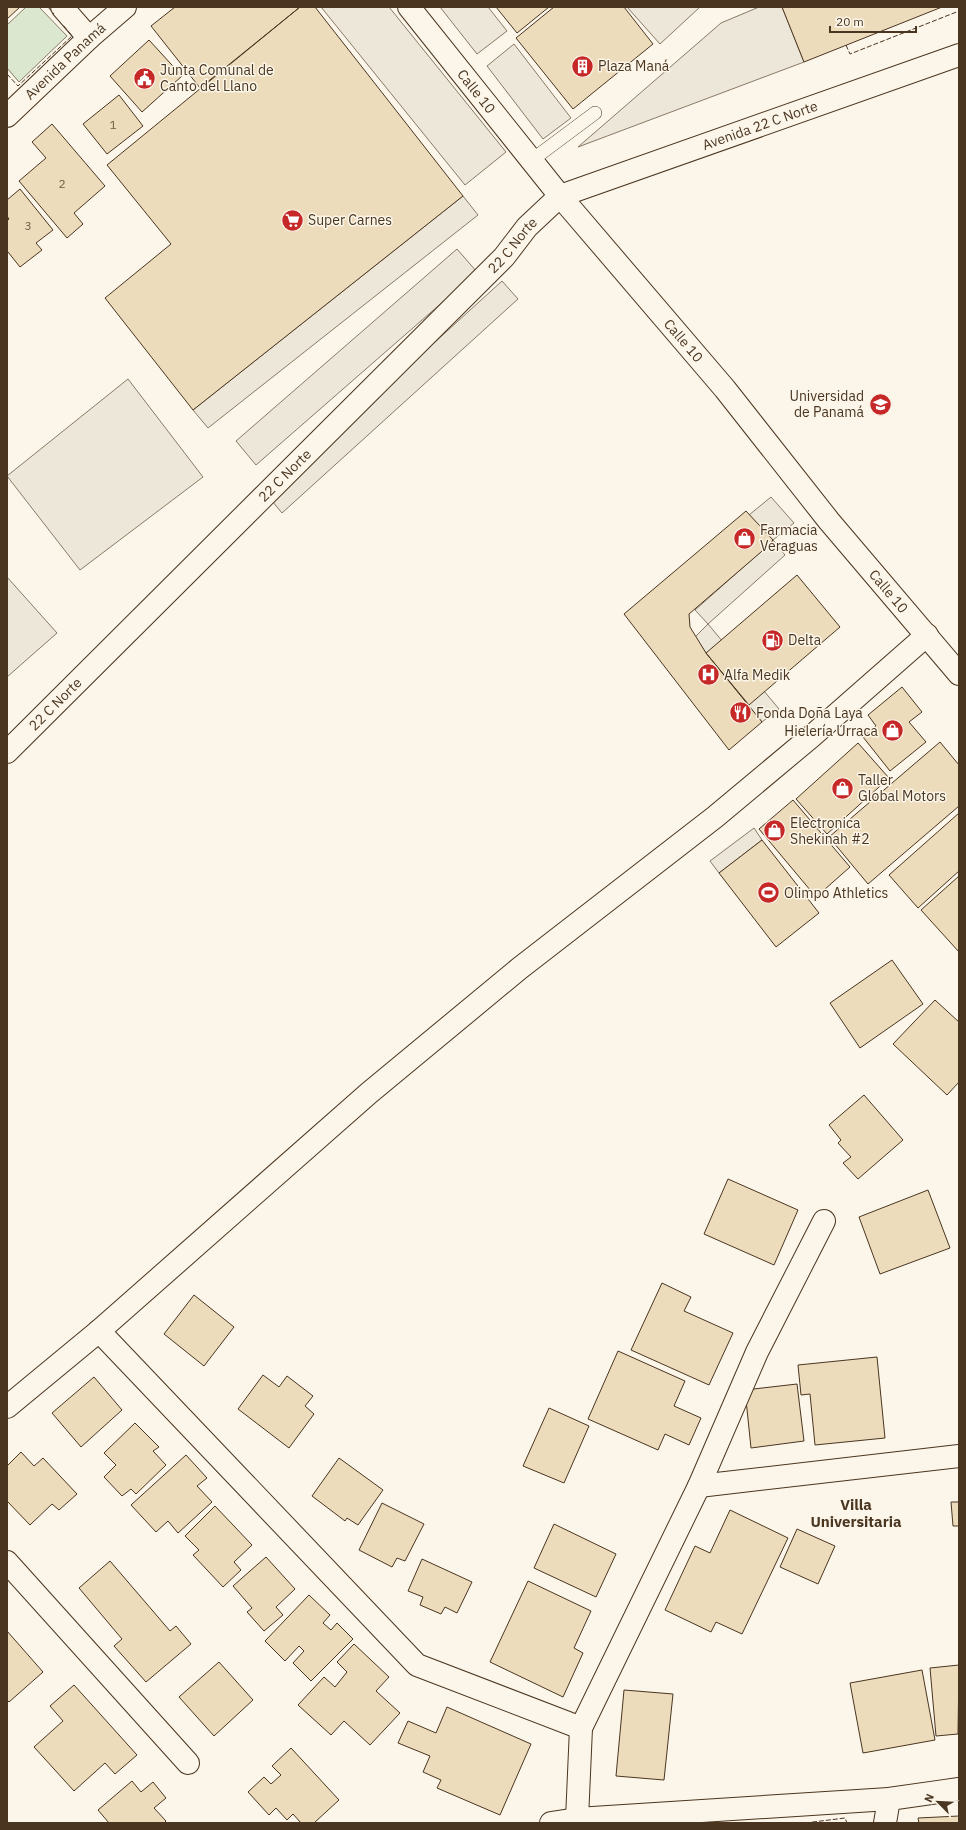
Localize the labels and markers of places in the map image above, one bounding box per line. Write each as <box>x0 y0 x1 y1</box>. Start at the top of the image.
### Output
building icon: Plaza Maná <box>569 53 595 79</box>
place label: Plaza Maná <box>598 57 670 75</box>
place label: Junta Comunal de Canto del Llano <box>160 61 274 95</box>
public building icon: Junta Comunal de Canto del Llano <box>132 65 158 91</box>
supermarket icon: Super Carnes <box>279 207 305 233</box>
place label: Super Carnes <box>308 211 392 229</box>
place label: Universidad de Panamá <box>789 387 865 421</box>
school or university icon: Universidad de Panamá <box>867 391 893 417</box>
place label: Farmacia Veraguas <box>760 521 818 555</box>
shop icon: Farmacia Veraguas <box>732 525 758 551</box>
fuel station icon: Delta <box>760 627 786 653</box>
place label: Delta <box>788 631 822 649</box>
hospital icon: Alfa Medik <box>695 662 721 688</box>
place label: Alfa Medik <box>724 666 791 684</box>
restaurant icon: Fonda Doña Laya <box>727 700 753 726</box>
place label: Fonda Doña Laya <box>756 704 863 722</box>
shop icon: Hielería Urraca <box>880 718 906 744</box>
place label: Hielería Urraca <box>784 722 879 740</box>
place label: Taller Global Motors <box>858 771 946 805</box>
shop icon: Taller Global Motors <box>830 775 856 801</box>
place label: Electronica Shekinah #2 <box>790 814 870 848</box>
shop icon: Electronica Shekinah #2 <box>761 818 787 844</box>
sports icon: Olimpo Athletics <box>756 880 782 906</box>
place label: Olimpo Athletics <box>784 884 888 902</box>

